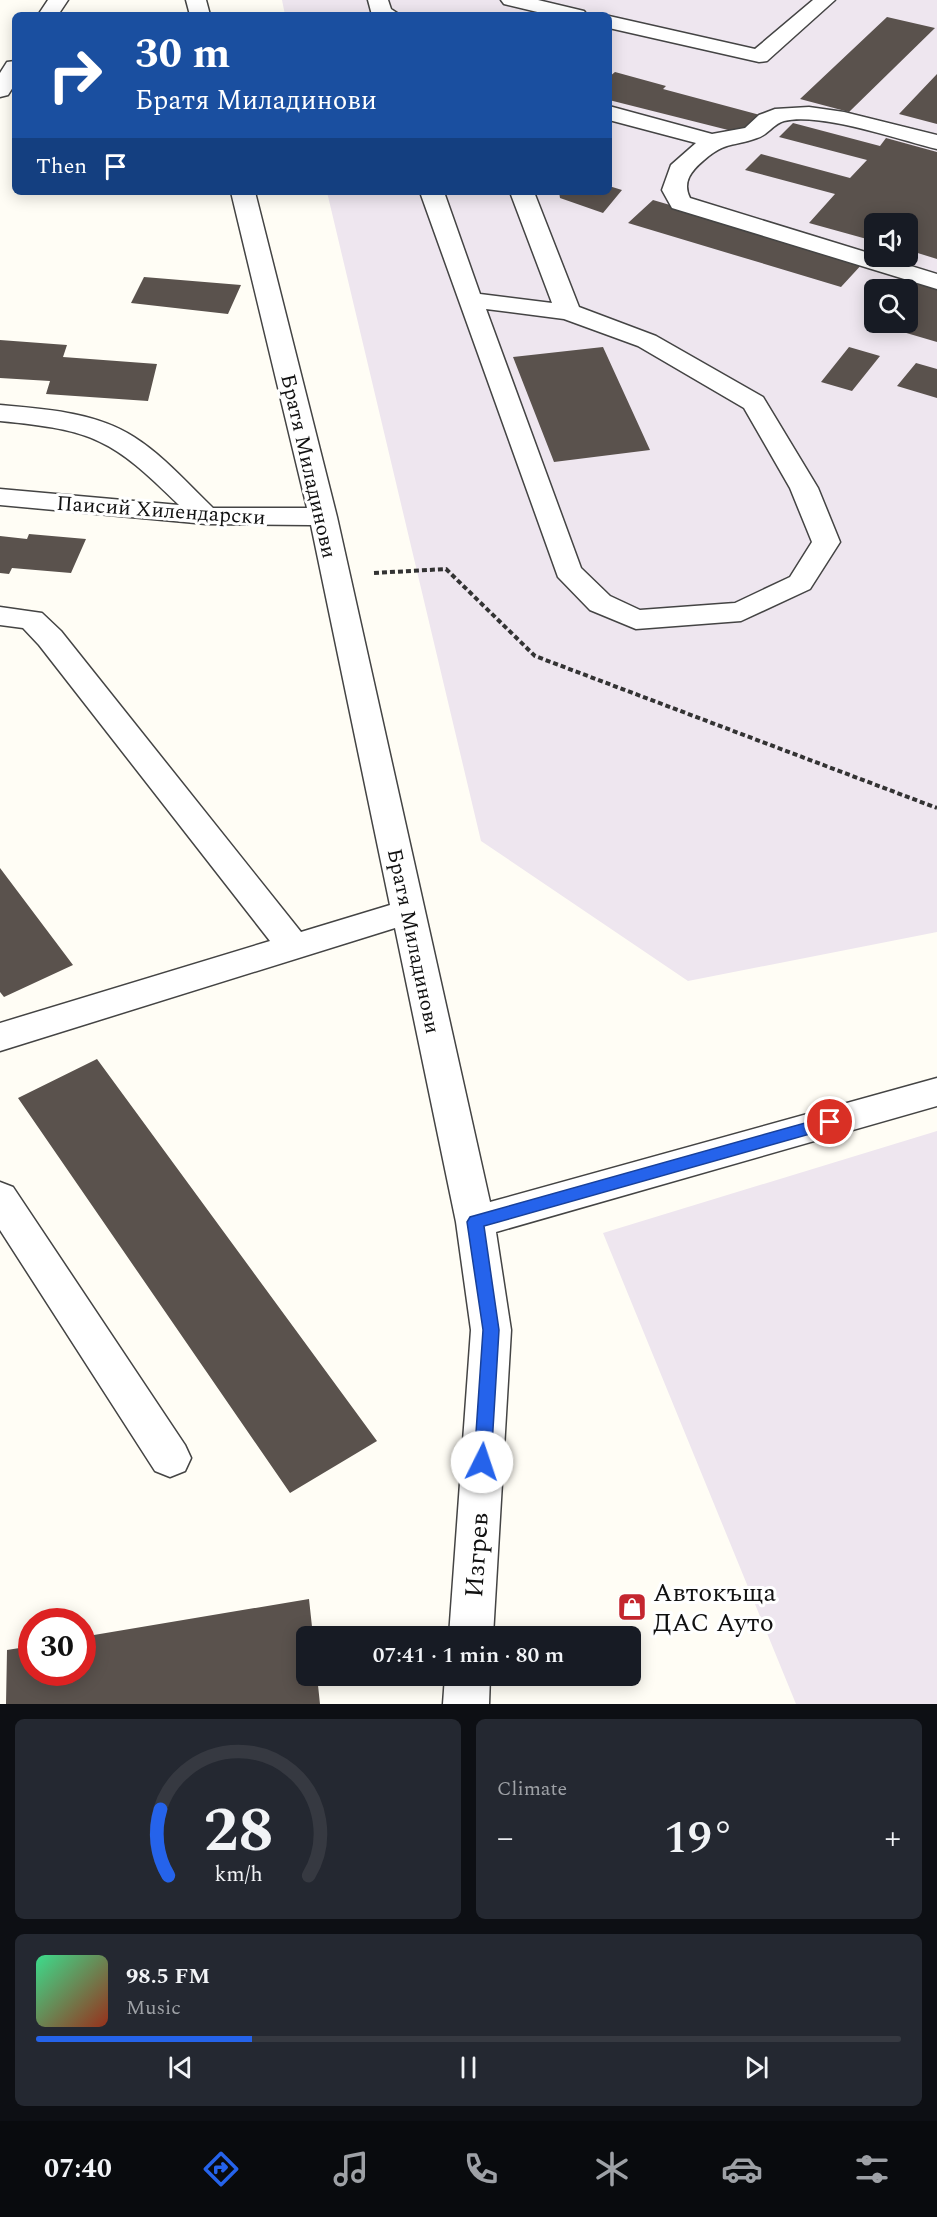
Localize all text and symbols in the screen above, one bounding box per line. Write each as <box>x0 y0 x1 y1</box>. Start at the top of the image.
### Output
text: 30 m <box>135 23 230 86</box>
icon: right <box>36 36 114 114</box>
text: Братя Миладинови <box>135 80 377 122</box>
text: Then <box>36 150 87 183</box>
icon: arrive <box>99 150 132 183</box>
map controls <box>864 213 918 333</box>
button: sound <box>864 213 918 267</box>
button: search <box>864 279 918 333</box>
street label: Братя Миладинови <box>271 371 345 562</box>
street label: Паисий Хилендарски <box>55 488 267 534</box>
street label: Братя Миладинови <box>378 846 448 1037</box>
pin <box>804 1096 855 1147</box>
icon: arrive <box>813 1105 846 1138</box>
position arrow <box>450 1430 514 1494</box>
street label: Изгрев <box>454 1511 500 1599</box>
place label: Автокъща ДАС Ауто <box>653 1573 777 1643</box>
shop icon: Автокъща ДАС Ауто <box>616 1591 648 1623</box>
speed limit sign: 30 <box>18 1608 96 1686</box>
text: 07:41 · 1 min · 80 m <box>373 1639 564 1672</box>
text: Climate <box>497 1774 567 1804</box>
text: 28 <box>203 1784 273 1879</box>
text: 19° <box>664 1804 734 1873</box>
text: − <box>497 1813 514 1863</box>
text: + <box>885 1813 901 1863</box>
text: km/h <box>214 1858 262 1891</box>
text: 98.5 FM <box>126 1960 210 1993</box>
text: Music <box>126 1993 181 2023</box>
icon: previous <box>164 2051 197 2084</box>
icon: pause <box>452 2051 485 2084</box>
icon: next <box>740 2051 773 2084</box>
text: 07:40 <box>44 2148 112 2190</box>
icon: directions <box>200 2148 242 2190</box>
icon: music <box>330 2148 372 2190</box>
icon: phone <box>460 2148 502 2190</box>
icon: climate <box>591 2148 633 2190</box>
icon: car <box>721 2148 763 2190</box>
icon: filters <box>851 2148 893 2190</box>

